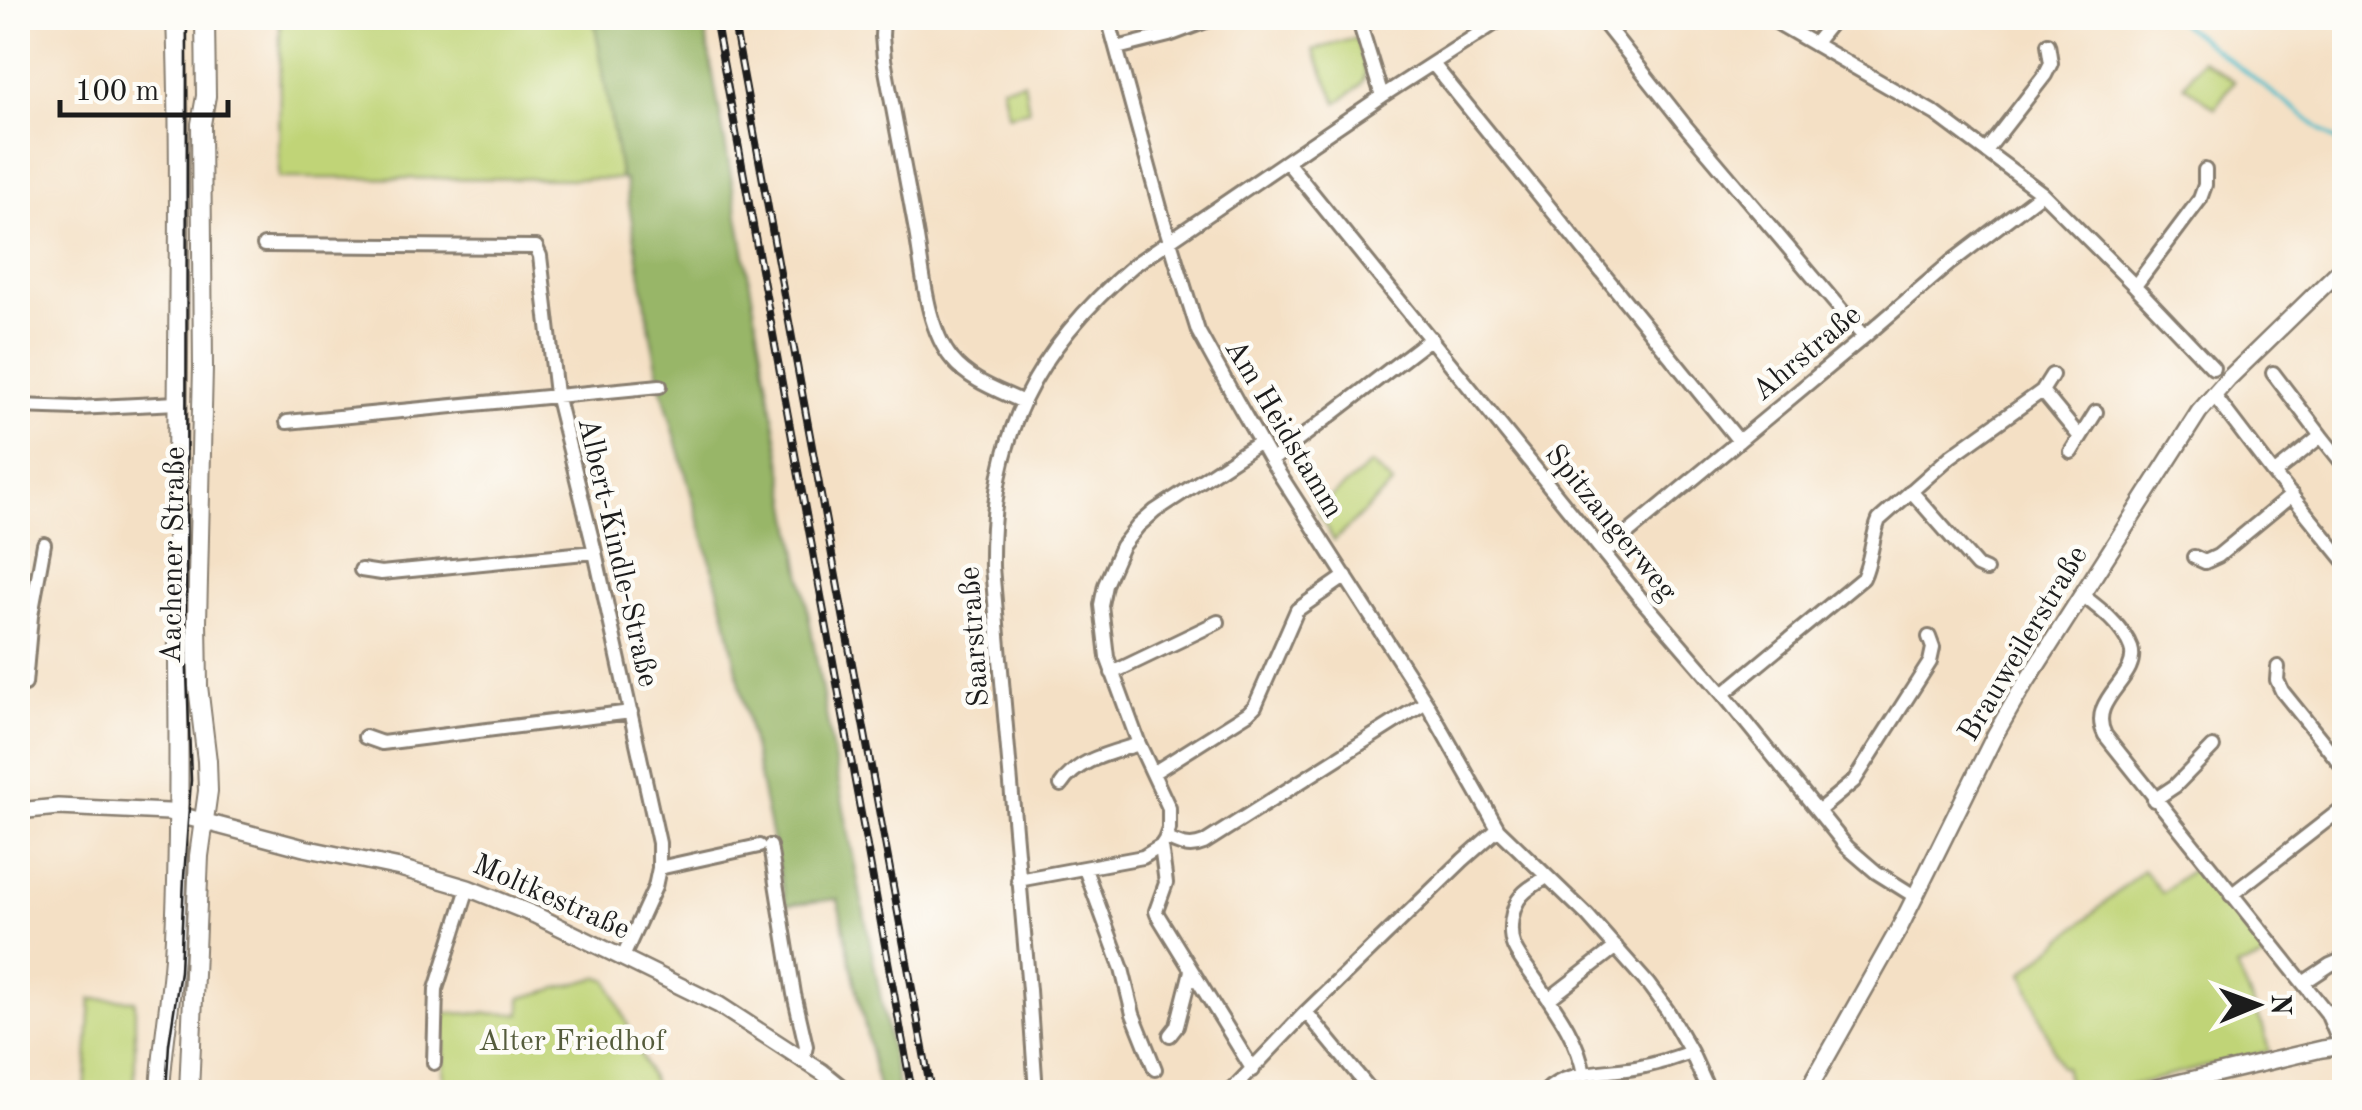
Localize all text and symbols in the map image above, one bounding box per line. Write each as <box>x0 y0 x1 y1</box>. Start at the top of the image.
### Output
scale bar <box>60 55 228 117</box>
text: 100 m <box>75 77 159 107</box>
street label: Ahrstraße <box>1747 300 1867 407</box>
street label: Am Heidstamm <box>1218 335 1348 523</box>
street label: Albert-Kindle-Straße <box>571 415 663 690</box>
street label: Spitzangerweg <box>1539 440 1682 607</box>
street label: Aachener Straße <box>157 446 191 664</box>
street label: Brauweilerstraße <box>1954 541 2094 747</box>
street label: Saarstraße <box>955 566 995 708</box>
street label: Moltkestraße <box>468 850 634 946</box>
north arrow <box>2207 955 2307 1055</box>
text: N <box>2265 994 2293 1016</box>
park label: Alter Friedhof <box>478 1027 667 1057</box>

